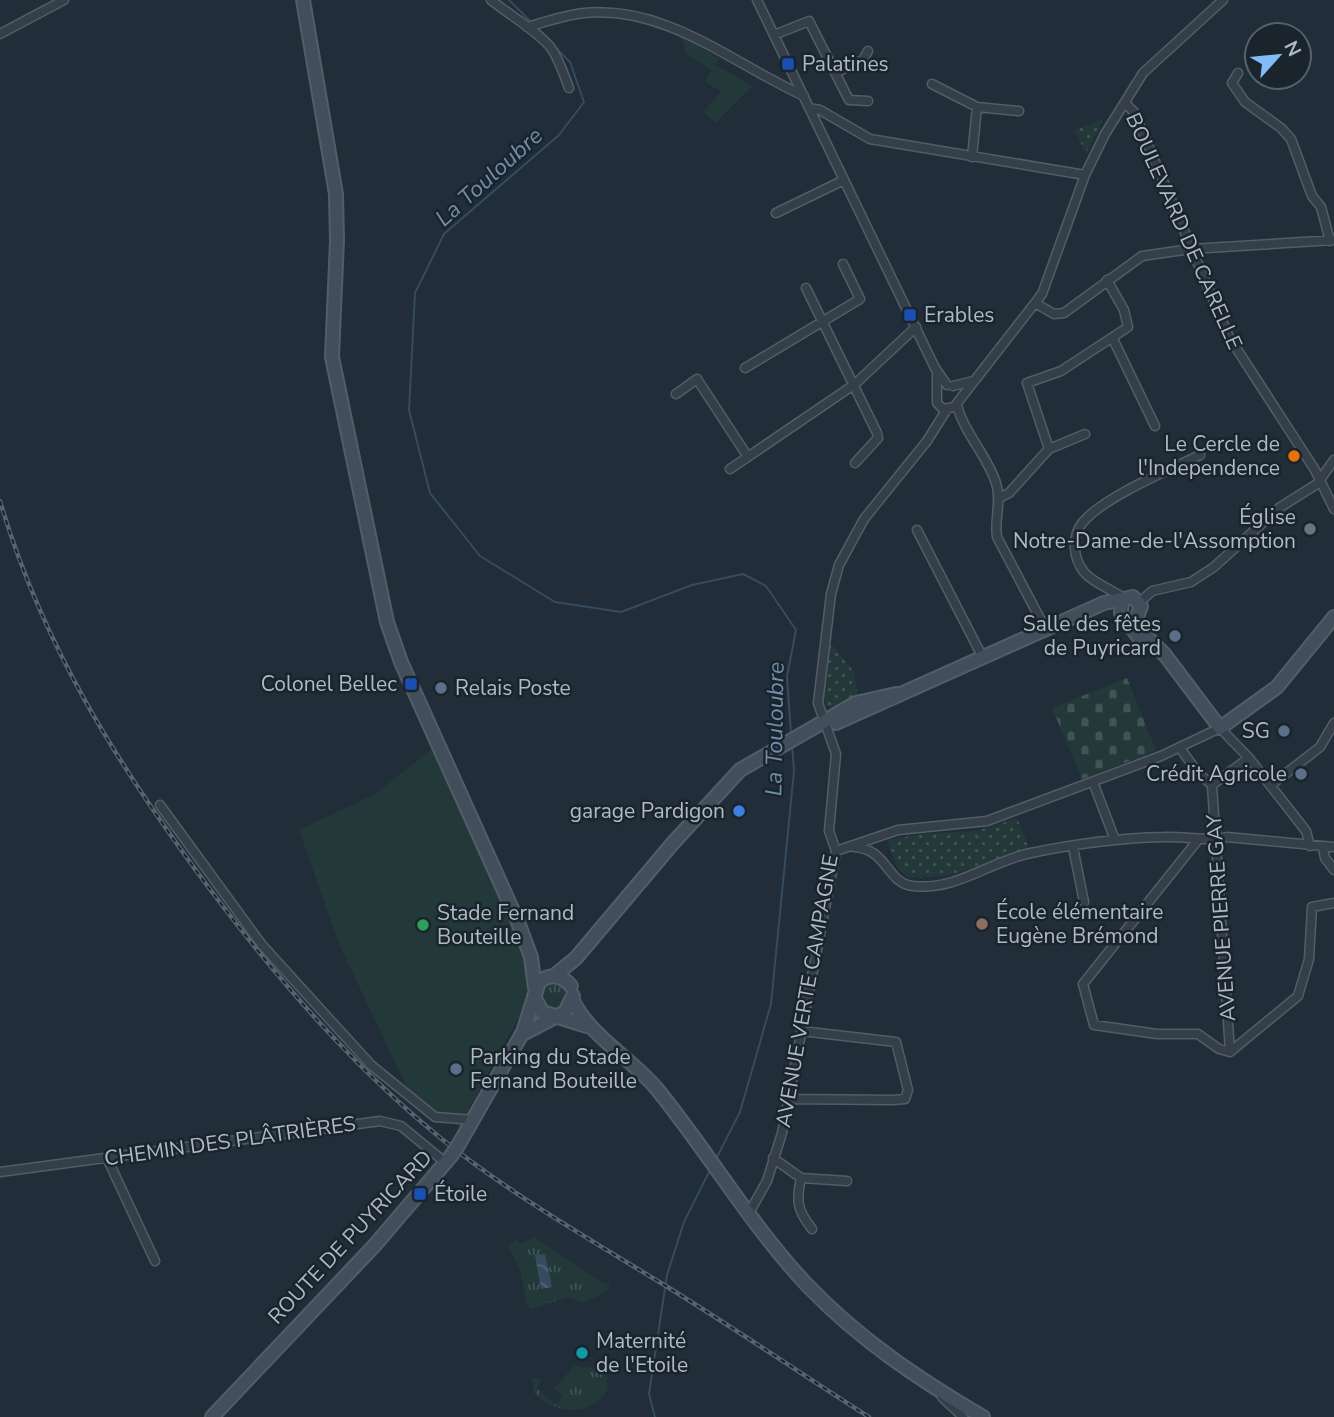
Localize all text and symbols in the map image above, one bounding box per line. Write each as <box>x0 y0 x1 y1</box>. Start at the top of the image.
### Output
north arrow <box>1243 21 1313 91</box>
text: N <box>1277 36 1307 61</box>
place label: Palatines <box>802 50 889 78</box>
marker: Palatines <box>780 56 796 72</box>
street label: BOULEVARD DE CARELLE <box>1119 108 1249 354</box>
water label: La Touloubre <box>429 120 549 234</box>
place label: Erables <box>924 301 994 329</box>
marker: Erables <box>902 307 918 323</box>
place label: Le Cercle de l'Independence <box>1138 430 1280 482</box>
marker: Le Cercle de l'Independence <box>1286 448 1302 464</box>
place label: Église Notre-Dame-de-l'Assomption <box>1013 503 1296 555</box>
marker: Église Notre-Dame-de-l'Assomption <box>1302 521 1318 537</box>
place label: Salle des fêtes de Puyricard <box>1023 610 1161 662</box>
marker: Salle des fêtes de Puyricard <box>1167 628 1183 644</box>
water label: La Touloubre <box>758 661 792 797</box>
place label: Colonel Bellec <box>261 670 397 698</box>
place label: Relais Poste <box>455 674 571 702</box>
marker: Colonel Bellec <box>403 676 419 692</box>
marker: Relais Poste <box>433 680 449 696</box>
place label: SG <box>1242 717 1270 745</box>
marker: SG <box>1276 723 1292 739</box>
place label: Crédit Agricole <box>1146 760 1287 788</box>
marker: Crédit Agricole <box>1293 766 1309 782</box>
place label: garage Pardigon <box>570 797 725 825</box>
marker: garage Pardigon <box>731 803 747 819</box>
street label: AVENUE PIERRE GAY <box>1200 813 1242 1023</box>
street label: AVENUE VERTE CAMPAGNE <box>769 852 845 1130</box>
place label: École élémentaire Eugène Brémond <box>996 898 1163 950</box>
place label: Stade Fernand Bouteille <box>437 899 574 951</box>
marker: École élémentaire Eugène Brémond <box>974 916 990 932</box>
marker: Stade Fernand Bouteille <box>415 917 431 933</box>
place label: Parking du Stade Fernand Bouteille <box>470 1043 637 1095</box>
marker: Parking du Stade Fernand Bouteille <box>448 1061 464 1077</box>
street label: CHEMIN DES PLÂTRIÈRES <box>102 1109 358 1173</box>
street label: ROUTE DE PUYRICARD <box>262 1144 438 1330</box>
place label: Étoile <box>434 1180 487 1208</box>
marker: Étoile <box>412 1186 428 1202</box>
place label: Maternité de l'Etoile <box>596 1327 688 1379</box>
marker: Maternité de l'Etoile <box>574 1345 590 1361</box>

